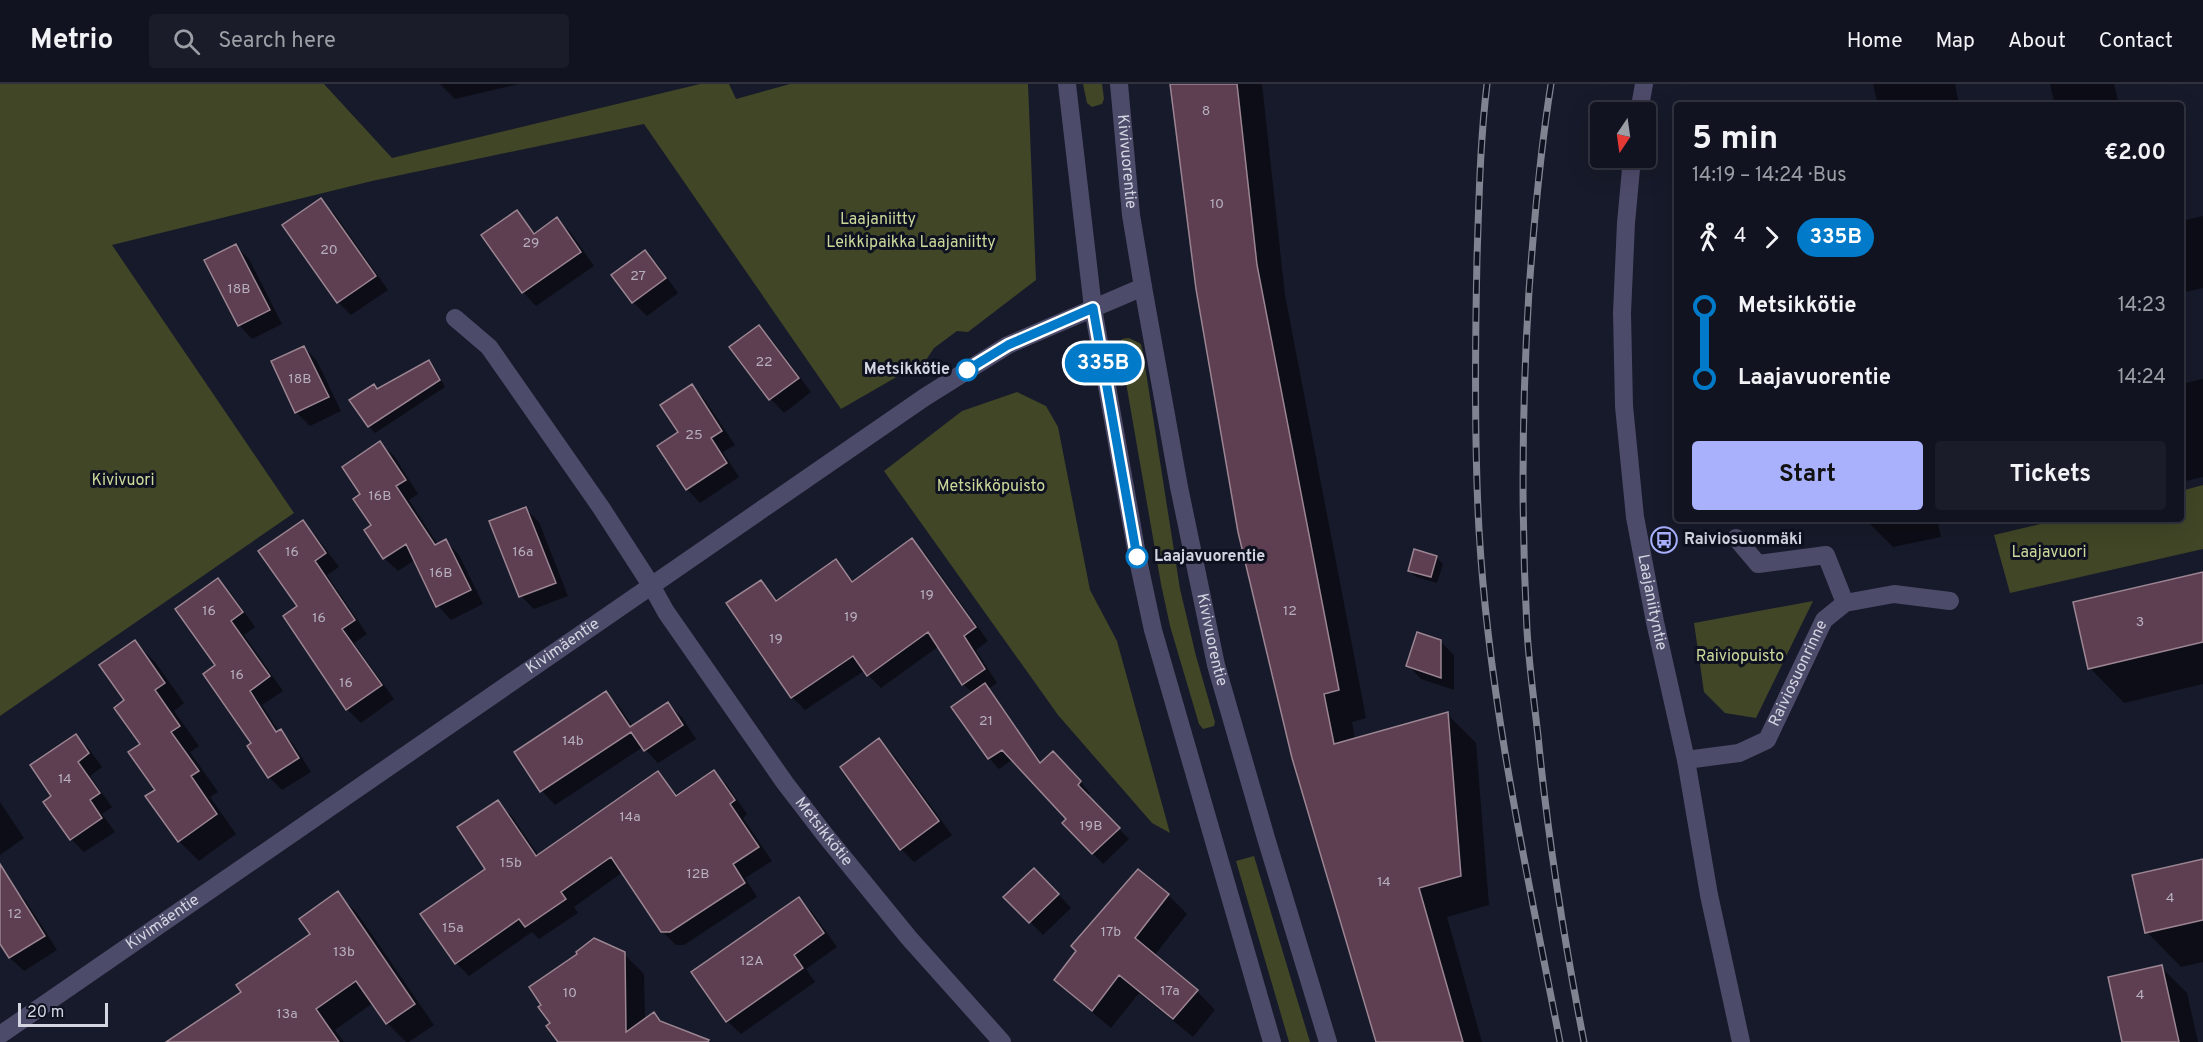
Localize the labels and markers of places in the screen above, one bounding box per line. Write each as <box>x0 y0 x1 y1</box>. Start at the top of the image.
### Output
marker: Metsikkötie <box>956 359 978 381</box>
place label: Metsikkötie <box>864 360 950 380</box>
bus stop icon: Raiviosuonmäki <box>1649 525 1679 555</box>
place label: Raiviosuonmäki <box>1684 530 1802 550</box>
marker: Laajavuorentie <box>1126 546 1148 568</box>
place label: Laajavuorentie <box>1154 547 1265 567</box>

